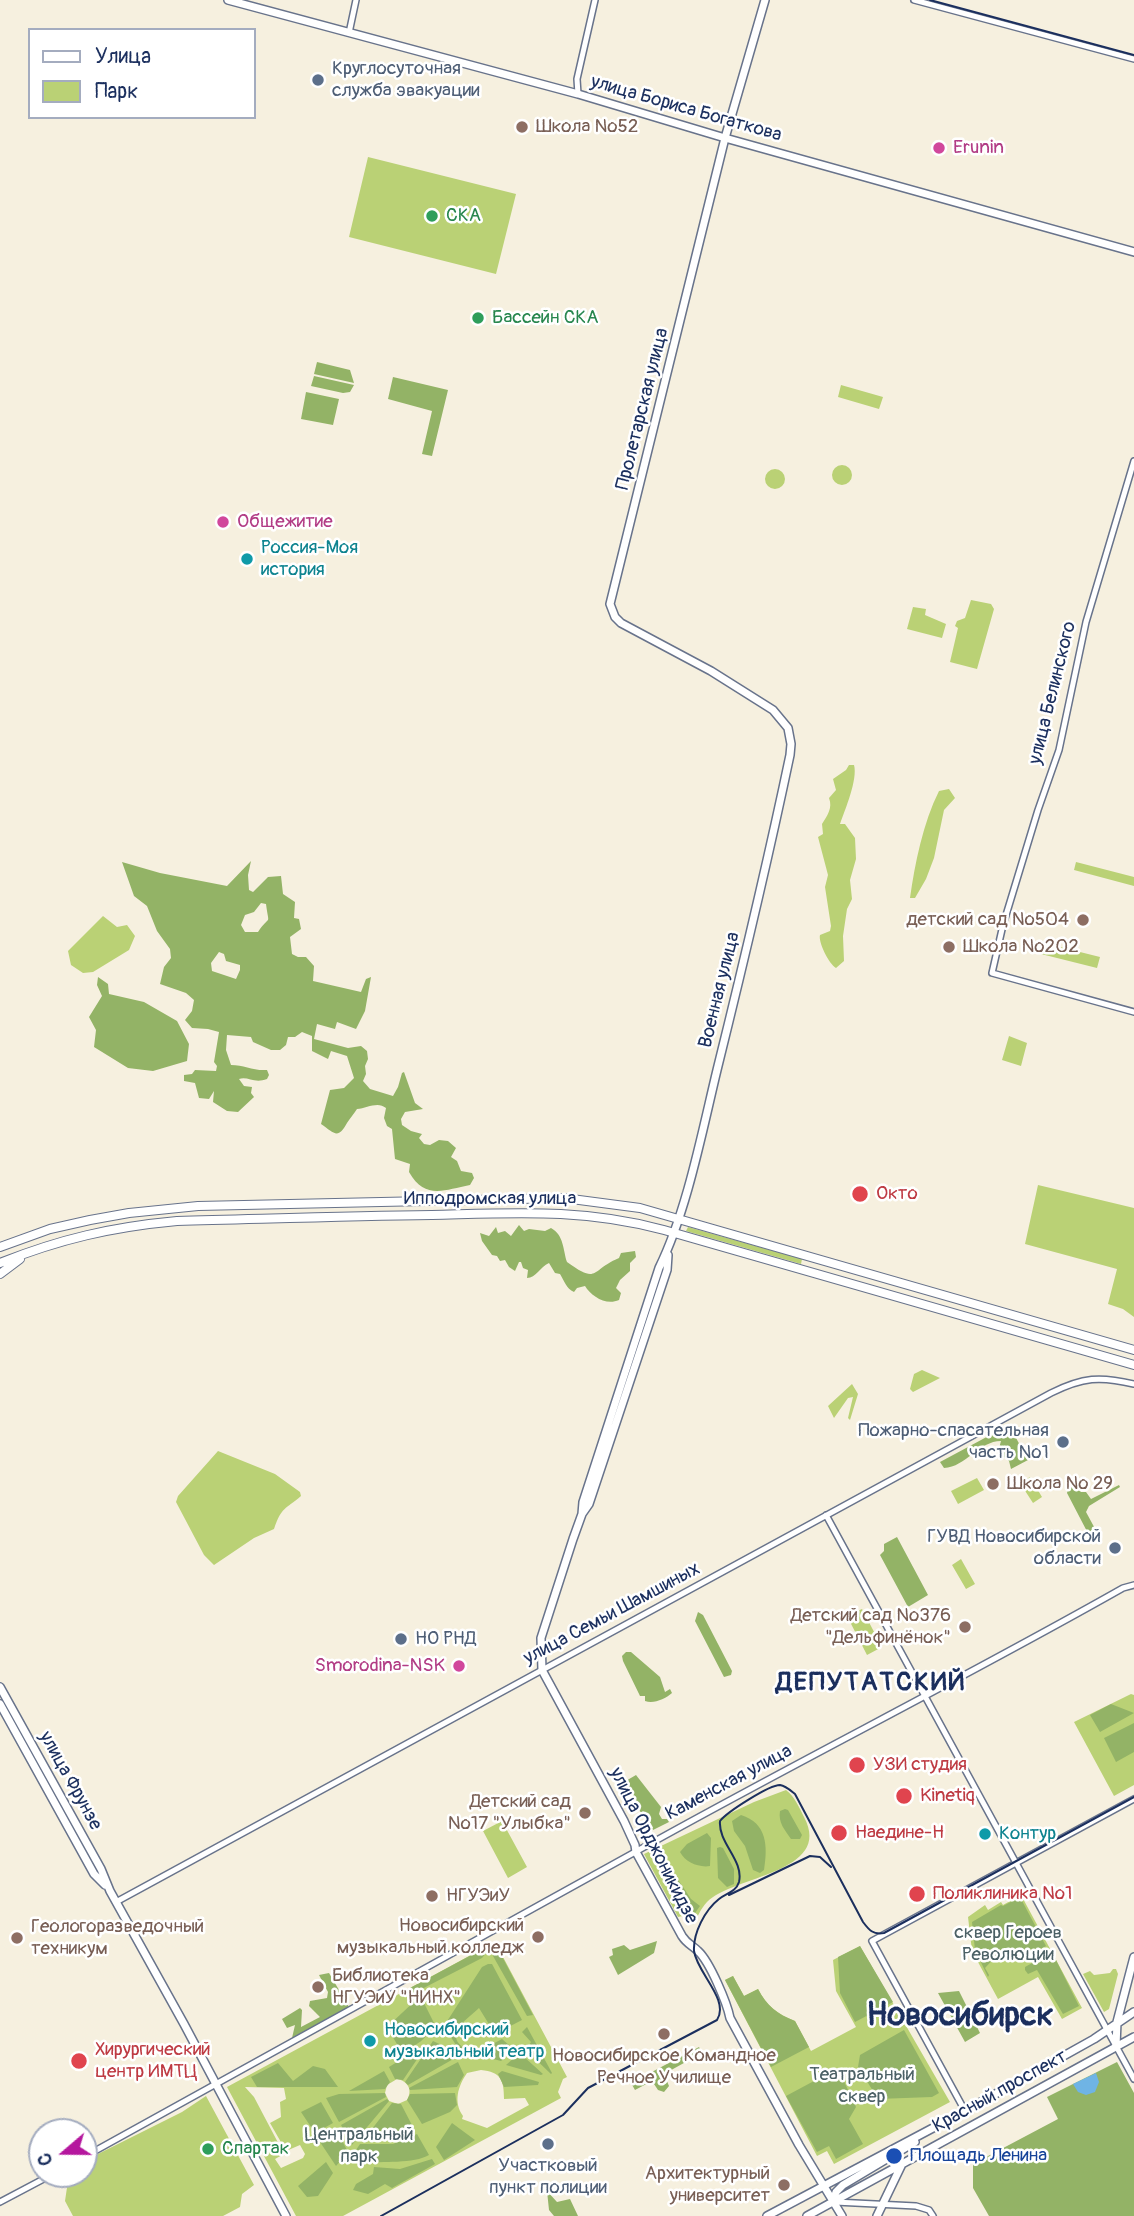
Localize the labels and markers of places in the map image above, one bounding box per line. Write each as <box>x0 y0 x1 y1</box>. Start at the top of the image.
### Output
place label: Круглосуточная служба эвакуации <box>332 58 480 102</box>
marker: Круглосуточная служба эвакуации <box>310 72 326 88</box>
place label: Школа №52 <box>536 116 638 138</box>
marker: Школа №52 <box>514 119 530 135</box>
place label: Erunin <box>953 137 1004 159</box>
marker: Erunin <box>931 140 947 156</box>
place label: СКА <box>446 205 481 227</box>
marker: СКА <box>424 208 440 224</box>
place label: Бассейн СКА <box>492 307 599 329</box>
marker: Бассейн СКА <box>470 310 486 326</box>
place label: Общежитие <box>237 511 333 533</box>
marker: Общежитие <box>215 514 231 530</box>
place label: Россия-Моя история <box>261 537 358 581</box>
marker: Россия-Моя история <box>239 551 255 567</box>
place label: детский сад №504 <box>906 909 1069 931</box>
marker: детский сад №504 <box>1075 912 1091 928</box>
place label: Школа №202 <box>963 936 1079 958</box>
marker: Школа №202 <box>941 939 957 955</box>
place label: Окто <box>876 1183 918 1205</box>
marker: Окто <box>850 1184 870 1204</box>
place label: Пожарно-спасательная часть №1 <box>858 1420 1049 1464</box>
marker: Пожарно-спасательная часть №1 <box>1055 1434 1071 1450</box>
place label: Школа № 29 <box>1007 1473 1113 1495</box>
marker: Школа № 29 <box>985 1476 1001 1492</box>
place label: ГУВД Новосибирской области <box>927 1526 1101 1570</box>
marker: ГУВД Новосибирской области <box>1107 1540 1123 1556</box>
place label: Детский сад №376 "Дельфинёнок" <box>791 1605 951 1649</box>
marker: Детский сад №376 "Дельфинёнок" <box>957 1619 973 1635</box>
place label: НО РНД <box>415 1628 476 1650</box>
marker: НО РНД <box>393 1631 409 1647</box>
place label: Smorodina-NSK <box>315 1655 445 1677</box>
marker: Smorodina-NSK <box>451 1658 467 1674</box>
place label: УЗИ студия <box>873 1754 967 1776</box>
marker: УЗИ студия <box>847 1755 867 1775</box>
place label: Kinetiq <box>920 1785 975 1807</box>
marker: Kinetiq <box>894 1786 914 1806</box>
place label: Детский сад №17 "Улыбка" <box>448 1791 571 1835</box>
marker: Детский сад №17 "Улыбка" <box>577 1805 593 1821</box>
place label: Наедине-Н <box>855 1822 944 1844</box>
marker: Наедине-Н <box>829 1823 849 1843</box>
place label: Контур <box>999 1823 1056 1845</box>
marker: Контур <box>977 1826 993 1842</box>
place label: Поликлиника №1 <box>933 1883 1072 1905</box>
marker: Поликлиника №1 <box>907 1884 927 1904</box>
place label: НГУЭиУ <box>446 1885 510 1907</box>
marker: НГУЭиУ <box>424 1888 440 1904</box>
place label: Новосибирский музыкальный колледж <box>337 1915 524 1959</box>
place label: Геологоразведочный техникум <box>31 1916 204 1960</box>
marker: Новосибирский музыкальный колледж <box>530 1929 546 1945</box>
marker: Геологоразведочный техникум <box>9 1930 25 1946</box>
place label: Библиотека НГУЭиУ "НИНХ" <box>332 1965 461 2009</box>
marker: Библиотека НГУЭиУ "НИНХ" <box>310 1979 326 1995</box>
place label: Новосибирский музыкальный театр <box>384 2019 545 2063</box>
marker: Новосибирское Командное Речное Училище <box>656 2026 672 2042</box>
marker: Новосибирский музыкальный театр <box>362 2033 378 2049</box>
place label: Хирургический центр ИМТЦ <box>95 2039 211 2083</box>
place label: Новосибирское Командное Речное Училище <box>552 2045 776 2089</box>
marker: Хирургический центр ИМТЦ <box>69 2051 89 2071</box>
marker: Участковый пункт полиции <box>540 2136 556 2152</box>
place label: Спартак <box>222 2138 289 2160</box>
marker: Спартак <box>200 2141 216 2157</box>
place label: Площадь Ленина <box>910 2145 1047 2167</box>
marker: Площадь Ленина <box>884 2146 904 2166</box>
place label: Участковый пункт полиции <box>489 2155 607 2199</box>
place label: Архитектурный университет <box>645 2163 770 2207</box>
marker: Архитектурный университет <box>776 2177 792 2193</box>

